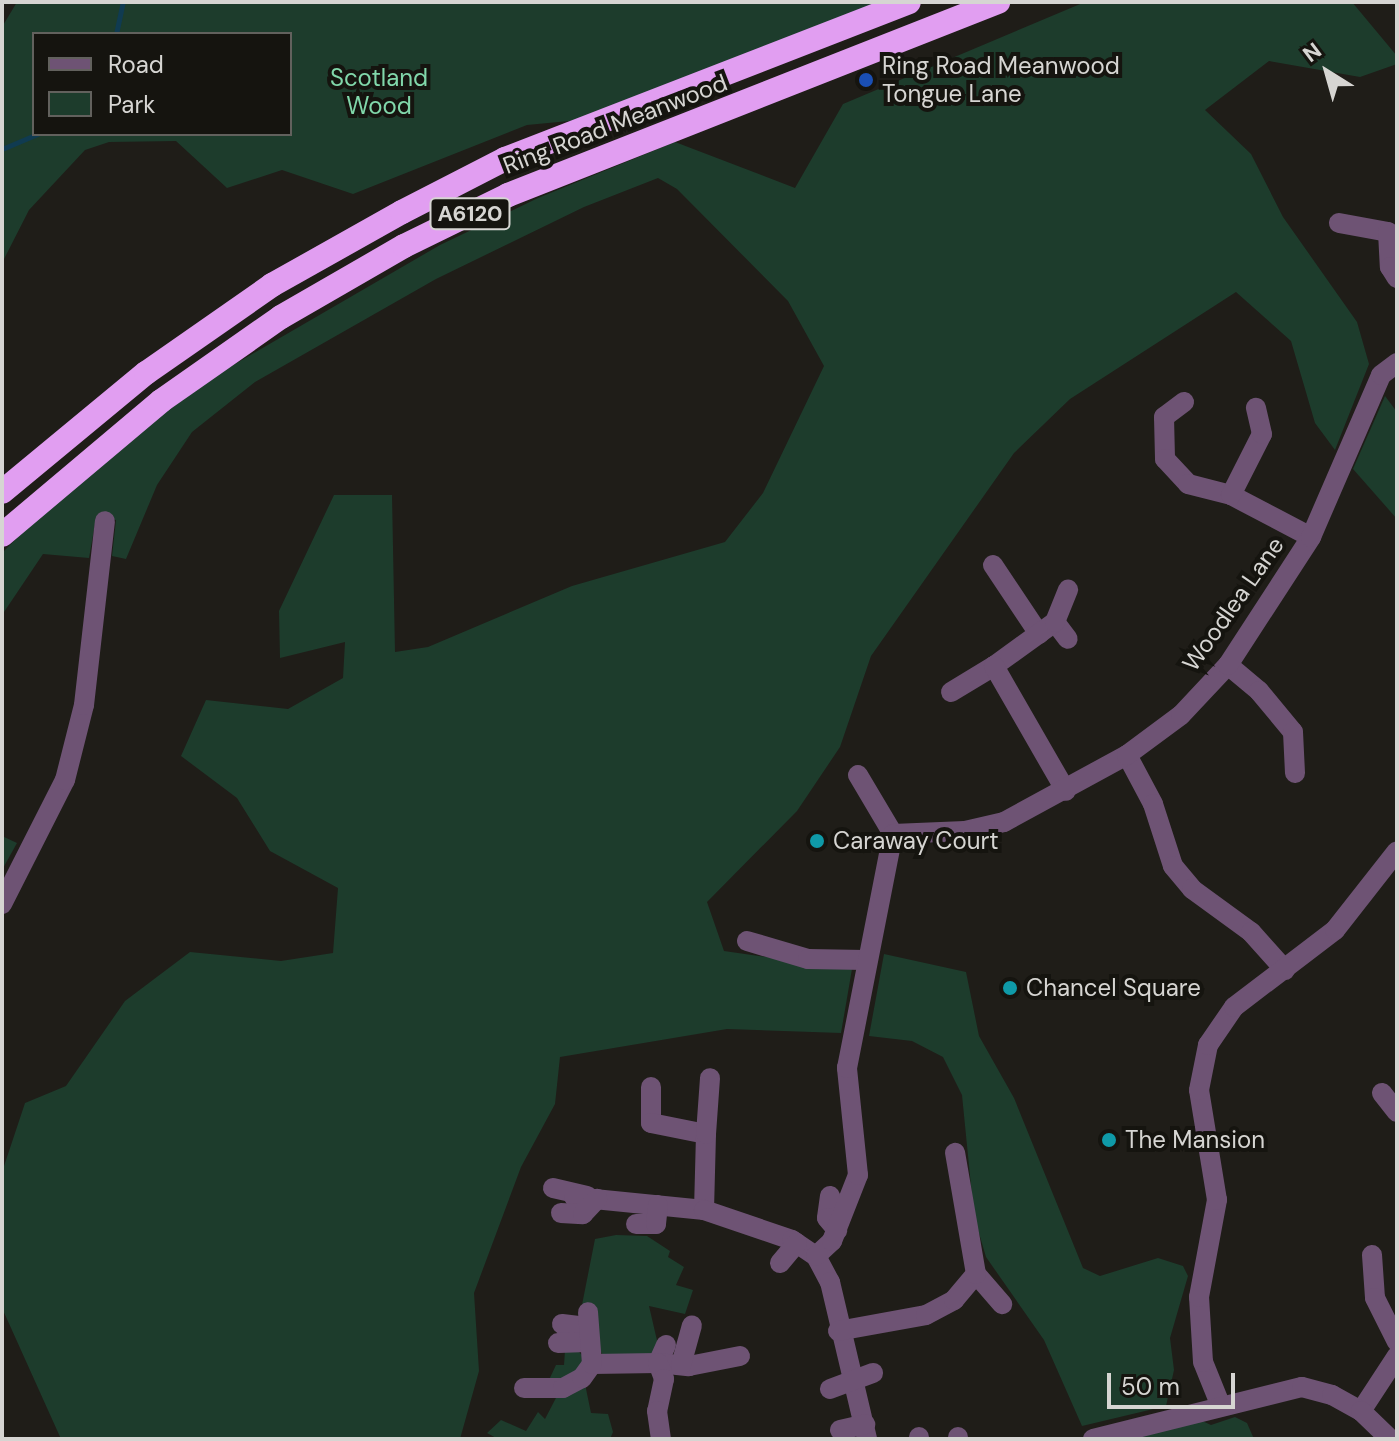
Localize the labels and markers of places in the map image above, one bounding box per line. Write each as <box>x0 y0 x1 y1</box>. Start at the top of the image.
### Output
place label: Ring Road Meanwood Tongue Lane <box>882 52 1120 108</box>
marker: Ring Road Meanwood Tongue Lane <box>857 71 875 89</box>
place label: Caraway Court <box>833 827 999 855</box>
marker: Caraway Court <box>808 832 826 850</box>
place label: Chancel Square <box>1026 974 1201 1002</box>
marker: Chancel Square <box>1001 979 1019 997</box>
place label: The Mansion <box>1125 1126 1265 1154</box>
marker: The Mansion <box>1100 1131 1118 1149</box>

